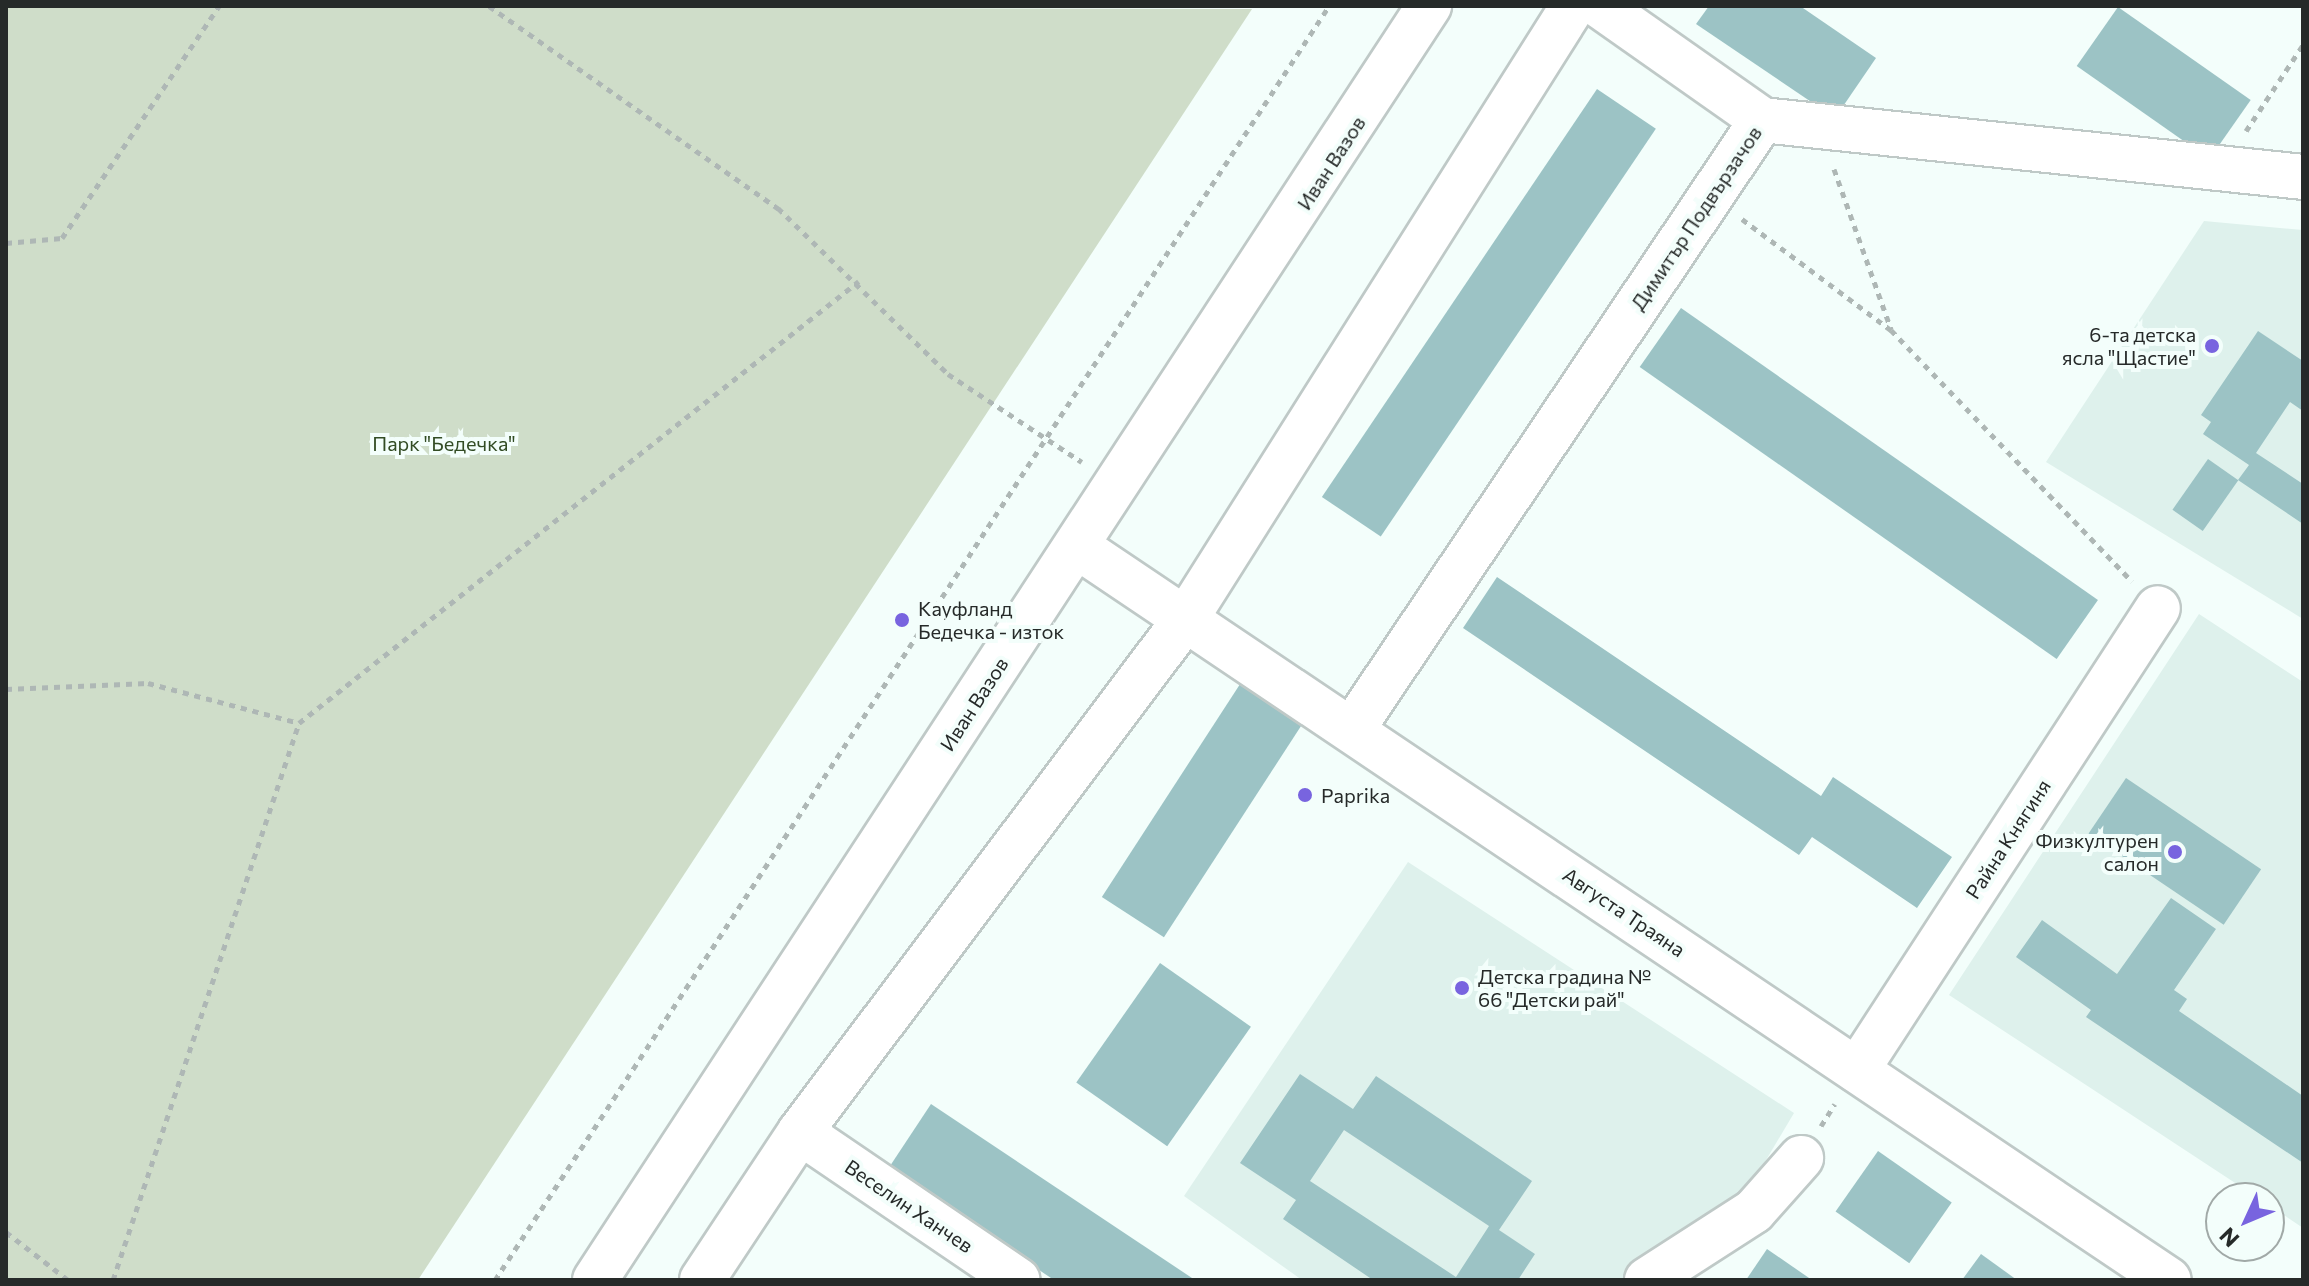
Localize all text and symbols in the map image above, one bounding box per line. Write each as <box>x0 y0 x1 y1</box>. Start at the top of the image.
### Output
street label: Иван Вазов <box>1292 112 1370 214</box>
street label: Димитър Подвързачов <box>1625 122 1767 314</box>
place label: 6-та детска ясла "Щастие" <box>2062 322 2196 369</box>
marker: 6-та детска ясла "Щастие" <box>2203 337 2221 355</box>
park label: Парк "Бедечка" <box>372 431 516 455</box>
place label: Кауфланд Бедечка - изток <box>918 596 1064 643</box>
marker: Кауфланд Бедечка - изток <box>893 611 911 629</box>
street label: Иван Вазов <box>935 653 1013 755</box>
street label: Райна Княгиня <box>1961 775 2055 903</box>
place label: Paprika <box>1321 783 1390 807</box>
marker: Paprika <box>1296 786 1314 804</box>
place label: Физкултурен салон <box>2035 828 2159 875</box>
marker: Физкултурен салон <box>2166 843 2184 861</box>
street label: Августа Траяна <box>1558 862 1690 962</box>
place label: Детска градина № 66 "Детски рай" <box>1478 964 1651 1011</box>
marker: Детска градина № 66 "Детски рай" <box>1453 979 1471 997</box>
street label: Веселин Ханчев <box>840 1154 978 1258</box>
north arrow <box>2205 1182 2285 1262</box>
text: N <box>2213 1222 2244 1253</box>

